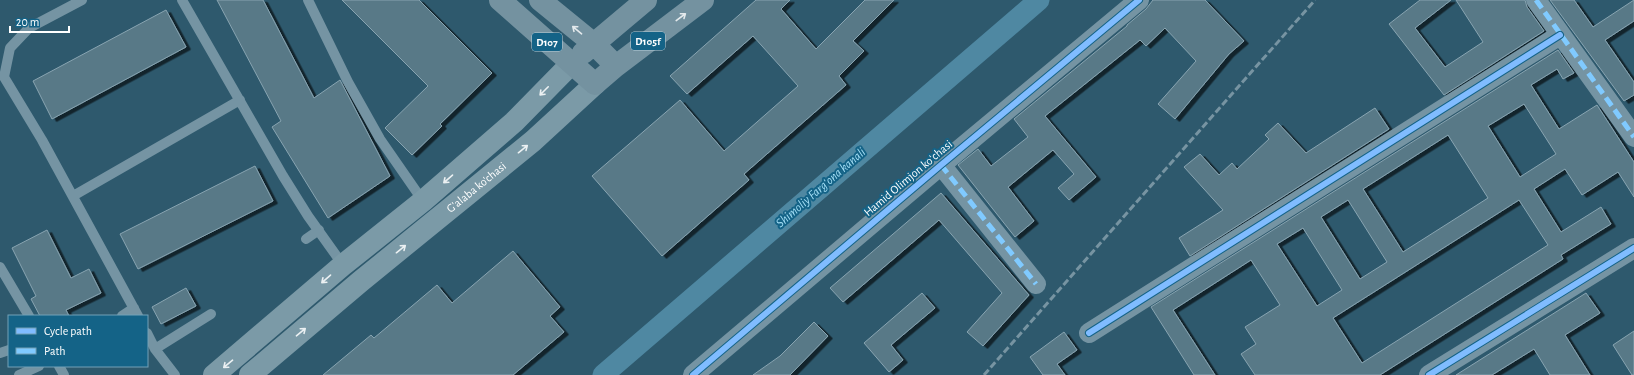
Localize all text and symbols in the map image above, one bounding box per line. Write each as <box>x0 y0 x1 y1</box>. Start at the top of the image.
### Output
scale bar <box>10 8 69 34</box>
one-way arrow <box>675 13 686 21</box>
text: 20 m <box>16 16 39 28</box>
one-way arrow <box>571 26 582 35</box>
road number: D105f <box>631 32 665 50</box>
road number: D107 <box>532 33 562 51</box>
one-way arrow <box>539 86 549 96</box>
street label: Hamid Olimjon koʻchasi <box>862 138 955 219</box>
one-way arrow <box>518 145 529 154</box>
water label: Shimoliy Fargʻona kanali <box>774 146 868 230</box>
street label: G'alaba ko'chasi <box>444 160 508 215</box>
one-way arrow <box>443 174 454 183</box>
one-way arrow <box>395 244 406 253</box>
one-way arrow <box>321 275 332 284</box>
legend <box>8 315 148 367</box>
text: Cycle path <box>44 325 92 338</box>
one-way arrow <box>296 327 306 337</box>
text: Path <box>44 345 66 357</box>
one-way arrow <box>222 359 233 368</box>

